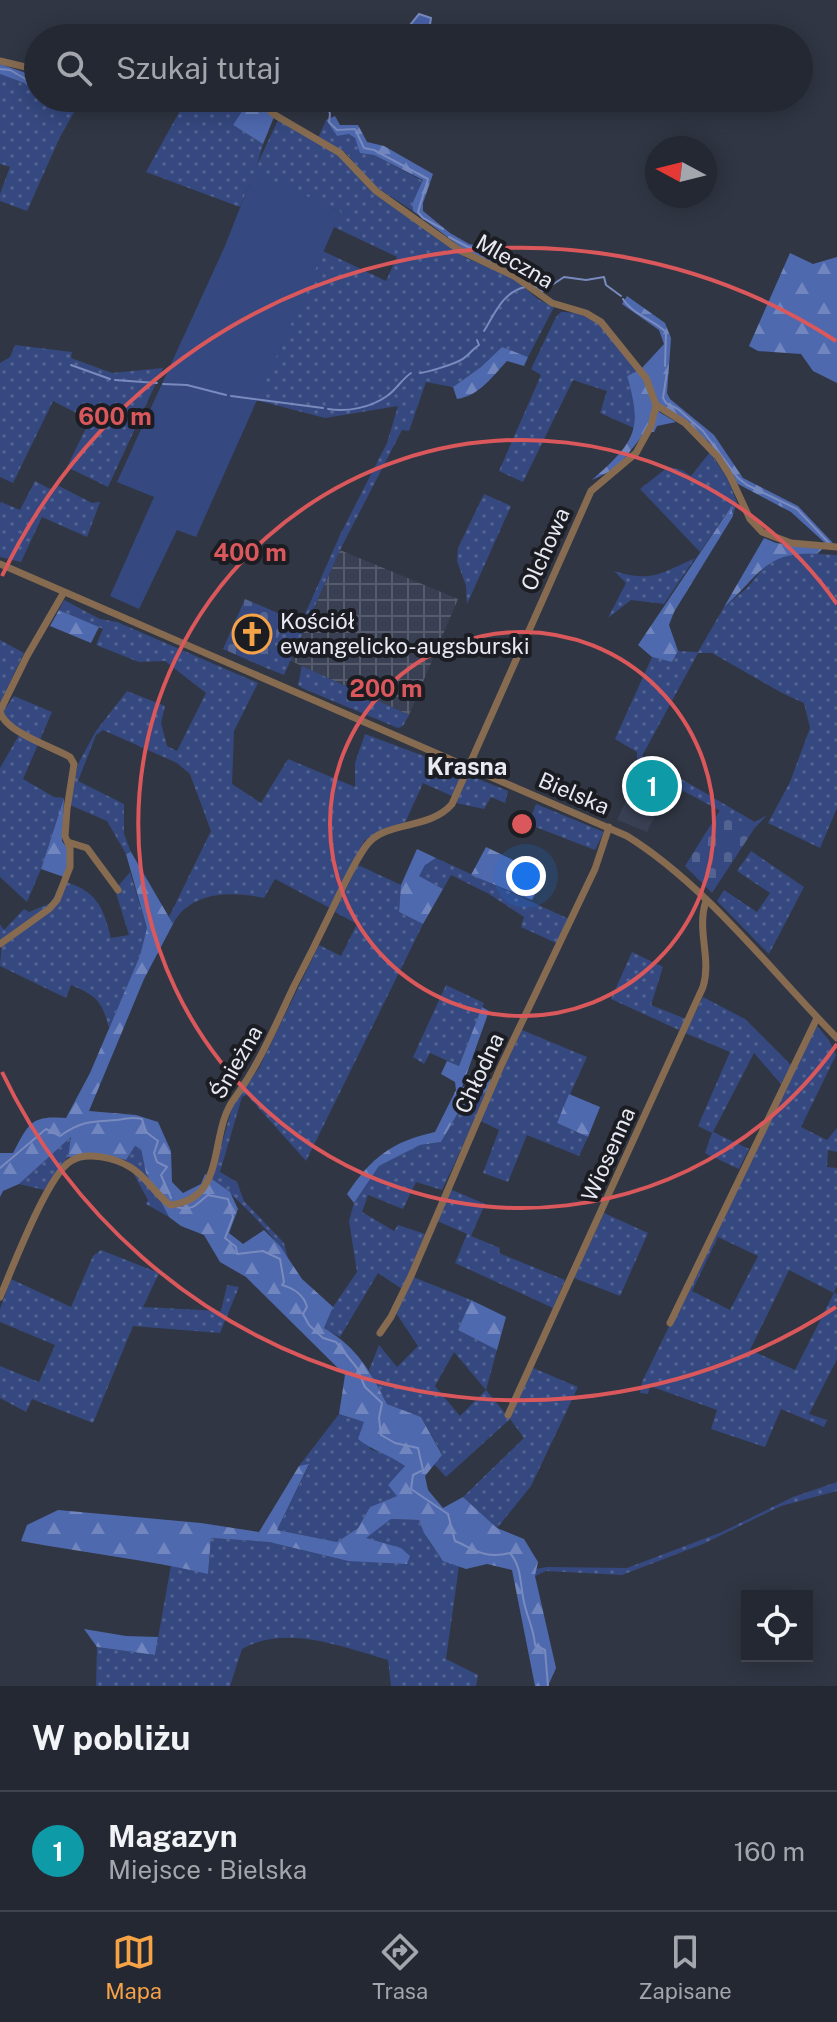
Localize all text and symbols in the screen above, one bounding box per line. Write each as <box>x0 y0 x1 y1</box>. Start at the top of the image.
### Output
search box <box>24 24 813 112</box>
icon: search <box>52 46 96 90</box>
text: Szukaj tutaj <box>116 50 281 86</box>
north arrow <box>645 136 717 208</box>
street label: Mleczna <box>472 228 558 294</box>
text: 600 m <box>78 402 152 430</box>
street label: Olchowa <box>515 504 575 594</box>
text: 400 m <box>213 538 287 566</box>
place label: Kościół ewangelicko-augsburski <box>280 608 529 659</box>
church icon: Kościół ewangelicko-augsburski <box>231 613 273 655</box>
text: 200 m <box>349 674 423 702</box>
district label: Krasna <box>427 752 507 780</box>
pin: 1 <box>626 756 678 816</box>
street label: Bielska <box>535 767 613 819</box>
centre of rings <box>508 810 536 838</box>
your location <box>506 856 546 896</box>
street label: Śnieżna <box>204 1020 267 1103</box>
street label: Chłodna <box>449 1029 509 1117</box>
street label: Wiosenna <box>576 1103 640 1205</box>
map controls <box>741 1590 813 1662</box>
button: locate <box>741 1590 813 1662</box>
text: W pobliżu <box>32 1718 191 1758</box>
text: Magazyn <box>108 1818 237 1854</box>
text: 1 <box>52 1836 64 1867</box>
text: 160 m <box>734 1836 805 1867</box>
text: Miejsce · Bielska <box>108 1854 307 1885</box>
tab: Mapa <box>105 1930 162 2004</box>
tab: Trasa <box>372 1930 428 2004</box>
tab: Zapisane <box>638 1930 732 2004</box>

